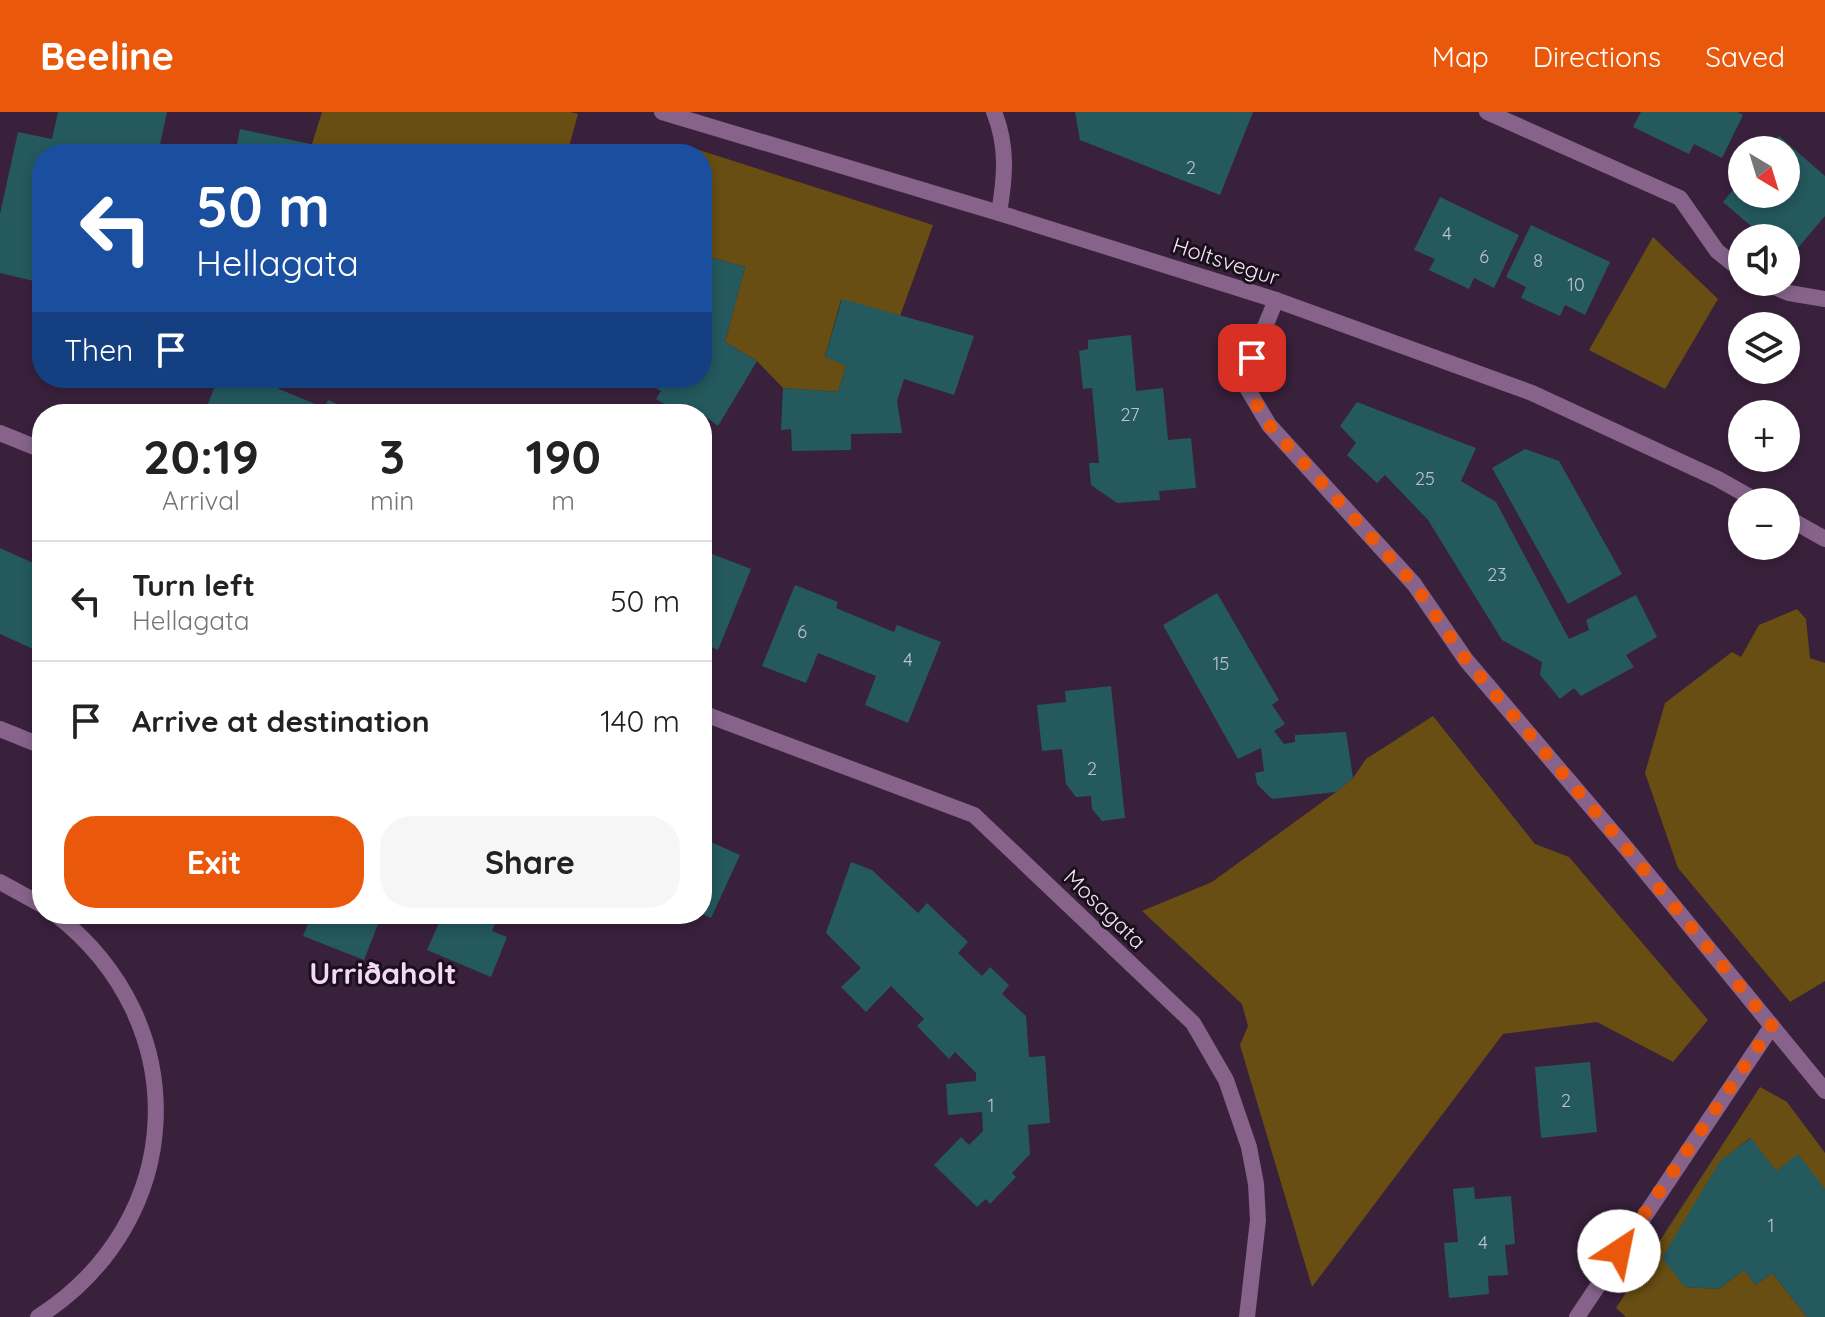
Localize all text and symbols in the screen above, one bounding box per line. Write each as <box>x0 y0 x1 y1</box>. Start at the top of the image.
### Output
text: Beeline <box>40 32 174 80</box>
text: Map <box>1432 39 1489 74</box>
text: Directions <box>1533 39 1661 74</box>
text: Saved <box>1705 39 1785 74</box>
north arrow <box>1728 136 1800 208</box>
map controls <box>1728 136 1800 560</box>
house number: 2 <box>1186 156 1196 179</box>
text: 50 m <box>196 171 330 241</box>
icon: left <box>64 176 168 280</box>
house number: 4 <box>1442 222 1452 245</box>
button: sound <box>1728 224 1800 296</box>
street label: Holtsvegur <box>1169 231 1283 292</box>
text: Hellagata <box>196 240 359 285</box>
house number: 6 <box>1479 245 1489 268</box>
house number: 8 <box>1533 249 1543 272</box>
house number: 10 <box>1567 273 1585 296</box>
button: layers <box>1728 312 1800 384</box>
pin <box>1218 324 1286 392</box>
icon: arrive <box>149 328 193 372</box>
text: Then <box>64 331 133 369</box>
icon: arrive <box>1230 336 1274 380</box>
button: + <box>1728 400 1800 472</box>
house number: 27 <box>1121 403 1139 426</box>
text: 20:19 <box>143 426 259 486</box>
text: 3 <box>379 426 405 486</box>
text: 190 <box>525 426 601 486</box>
house number: 25 <box>1415 467 1435 490</box>
text: Arrival <box>162 484 240 517</box>
text: min <box>370 484 414 517</box>
text: m <box>551 484 575 517</box>
button: − <box>1728 488 1800 560</box>
house number: 23 <box>1487 563 1507 586</box>
text: Turn left <box>132 566 255 604</box>
icon: left <box>64 579 108 623</box>
text: 50 m <box>610 582 680 620</box>
text: Hellagata <box>132 604 250 637</box>
house number: 6 <box>797 620 807 643</box>
house number: 4 <box>903 648 913 671</box>
house number: 15 <box>1213 652 1229 675</box>
icon: arrive <box>64 699 108 743</box>
text: Arrive at destination <box>132 702 430 740</box>
text: 140 m <box>600 702 680 740</box>
house number: 2 <box>1087 757 1097 780</box>
button: Exit <box>64 816 364 908</box>
button: Share <box>380 816 680 908</box>
street label: Mosagata <box>1058 863 1152 955</box>
district label: Urriðaholt <box>309 954 457 992</box>
house number: 2 <box>1561 1089 1571 1112</box>
house number: 1 <box>988 1094 994 1117</box>
position arrow <box>1577 1209 1661 1293</box>
house number: 1 <box>1768 1214 1774 1237</box>
house number: 4 <box>1478 1231 1488 1254</box>

